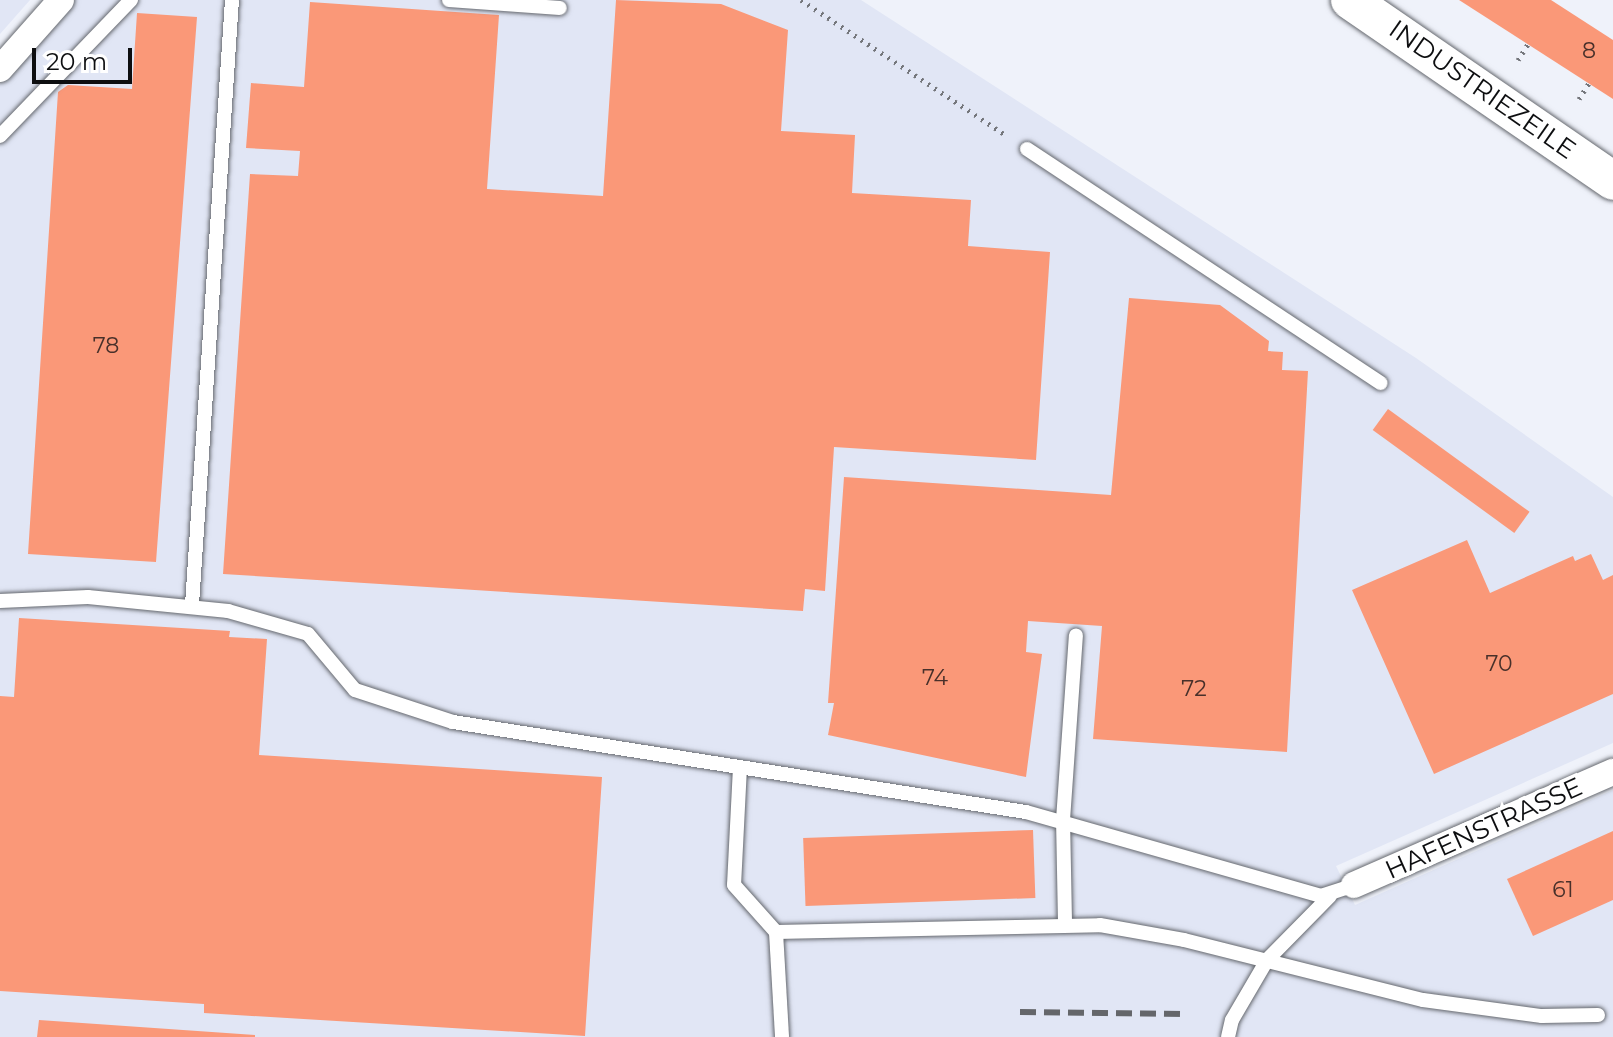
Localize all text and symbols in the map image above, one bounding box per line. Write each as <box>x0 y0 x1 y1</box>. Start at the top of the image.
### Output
street label: INDUSTRIEZEILE <box>1383 14 1581 166</box>
scale bar <box>36 32 136 82</box>
house number: 8 <box>1582 38 1596 64</box>
text: 20 m <box>46 47 107 76</box>
house number: 78 <box>93 333 119 359</box>
house number: 70 <box>1485 651 1513 677</box>
house number: 74 <box>922 665 948 691</box>
house number: 72 <box>1181 676 1207 702</box>
street label: HAFENSTRASSE <box>1381 772 1587 886</box>
house number: 61 <box>1552 877 1574 903</box>

